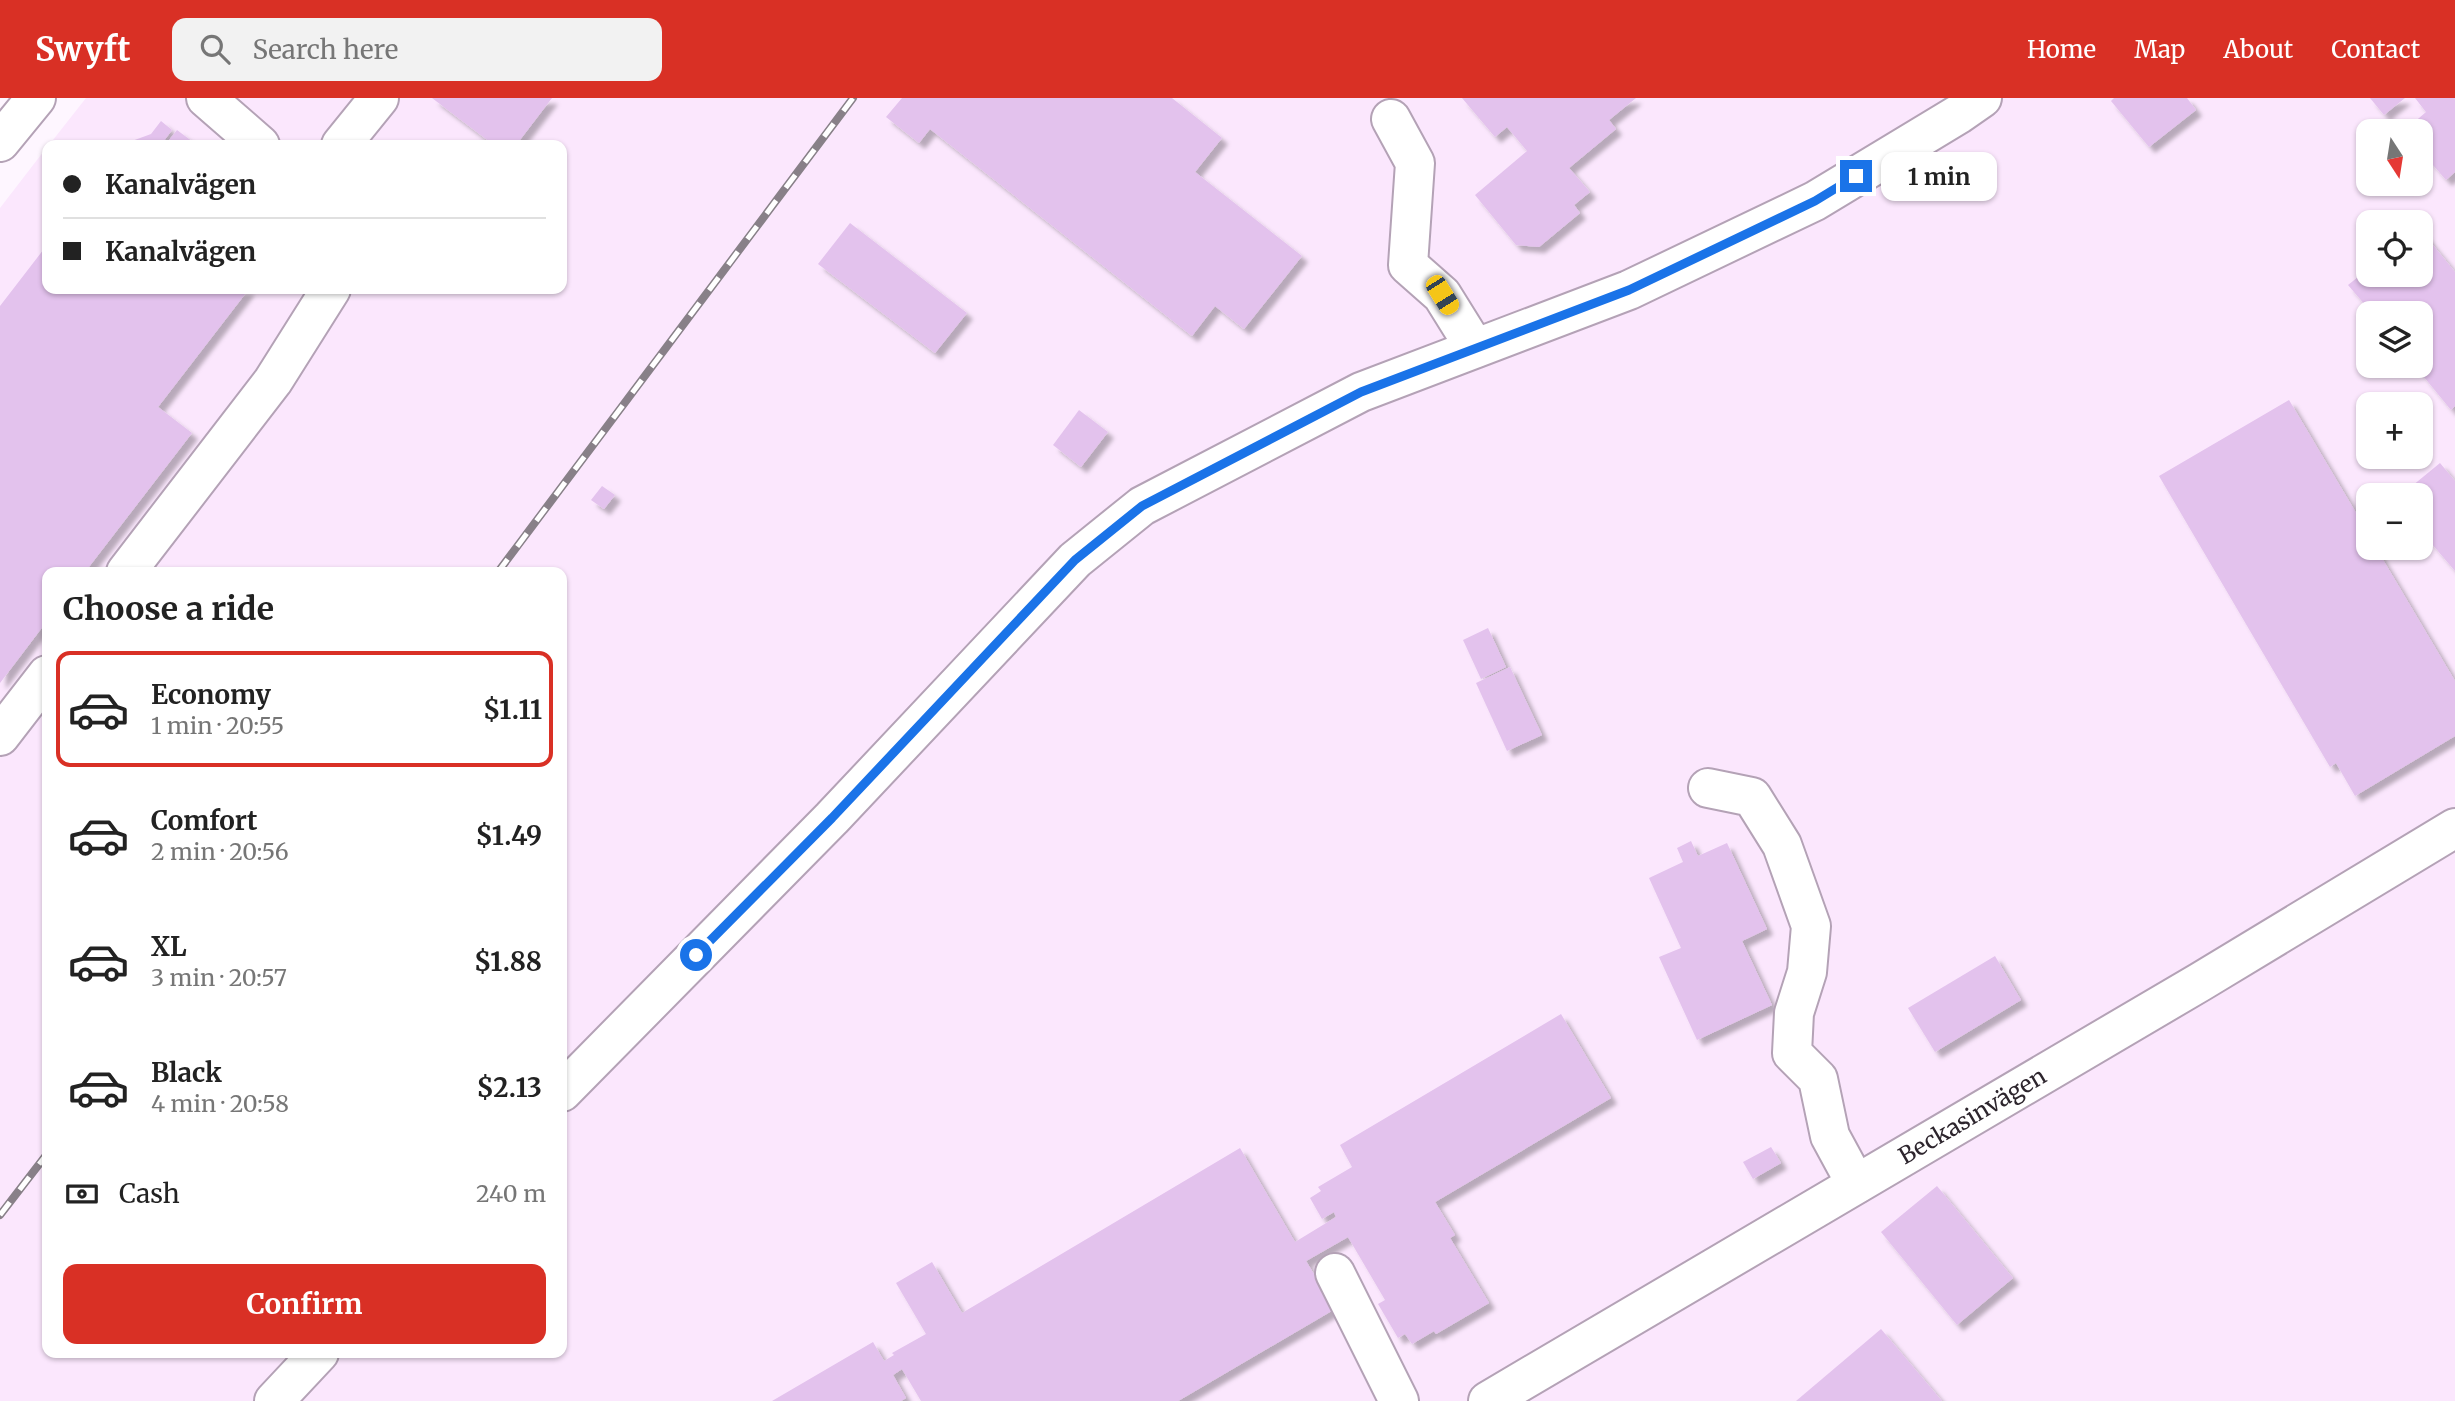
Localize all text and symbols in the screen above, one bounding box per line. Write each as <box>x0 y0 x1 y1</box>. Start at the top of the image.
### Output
search box <box>172 18 662 81</box>
text: Swyft <box>35 29 130 70</box>
icon: search <box>196 30 234 68</box>
text: Search here <box>252 33 398 66</box>
text: Home <box>2027 34 2096 65</box>
text: Map <box>2134 34 2185 65</box>
text: About <box>2223 34 2293 65</box>
text: Contact <box>2331 34 2420 65</box>
north arrow <box>2356 119 2432 196</box>
map controls <box>2356 119 2433 560</box>
callout: 1 min <box>1881 152 1996 200</box>
route end <box>1840 160 1872 192</box>
text: 1 min <box>1908 162 1970 191</box>
text: Kanalvägen <box>105 168 256 201</box>
button: locate <box>2356 210 2433 287</box>
text: Kanalvägen <box>105 235 256 268</box>
car <box>1422 272 1463 318</box>
button: layers <box>2356 301 2433 378</box>
button: + <box>2356 392 2433 469</box>
button: − <box>2356 483 2433 560</box>
text: Choose a ride <box>63 589 274 629</box>
icon: car <box>67 678 130 741</box>
text: Economy <box>151 678 271 711</box>
text: $1.11 <box>483 693 542 726</box>
text: 1 min · 20:55 <box>151 711 284 740</box>
icon: car <box>67 804 130 867</box>
text: Comfort <box>151 804 257 837</box>
text: $1.49 <box>475 819 542 852</box>
text: 2 min · 20:56 <box>151 837 289 866</box>
icon: car <box>67 930 130 993</box>
text: XL <box>151 930 187 963</box>
route start <box>680 939 712 971</box>
text: $1.88 <box>474 945 542 978</box>
text: 3 min · 20:57 <box>151 963 287 992</box>
icon: car <box>67 1056 130 1119</box>
text: Black <box>151 1056 222 1089</box>
street label: Beckasinvägen <box>1893 1061 2051 1170</box>
text: $2.13 <box>477 1071 542 1104</box>
text: 4 min · 20:58 <box>151 1089 289 1118</box>
icon: cash <box>63 1175 101 1213</box>
text: Cash <box>119 1177 180 1210</box>
text: 240 m <box>476 1179 546 1208</box>
button: Confirm <box>63 1264 546 1344</box>

